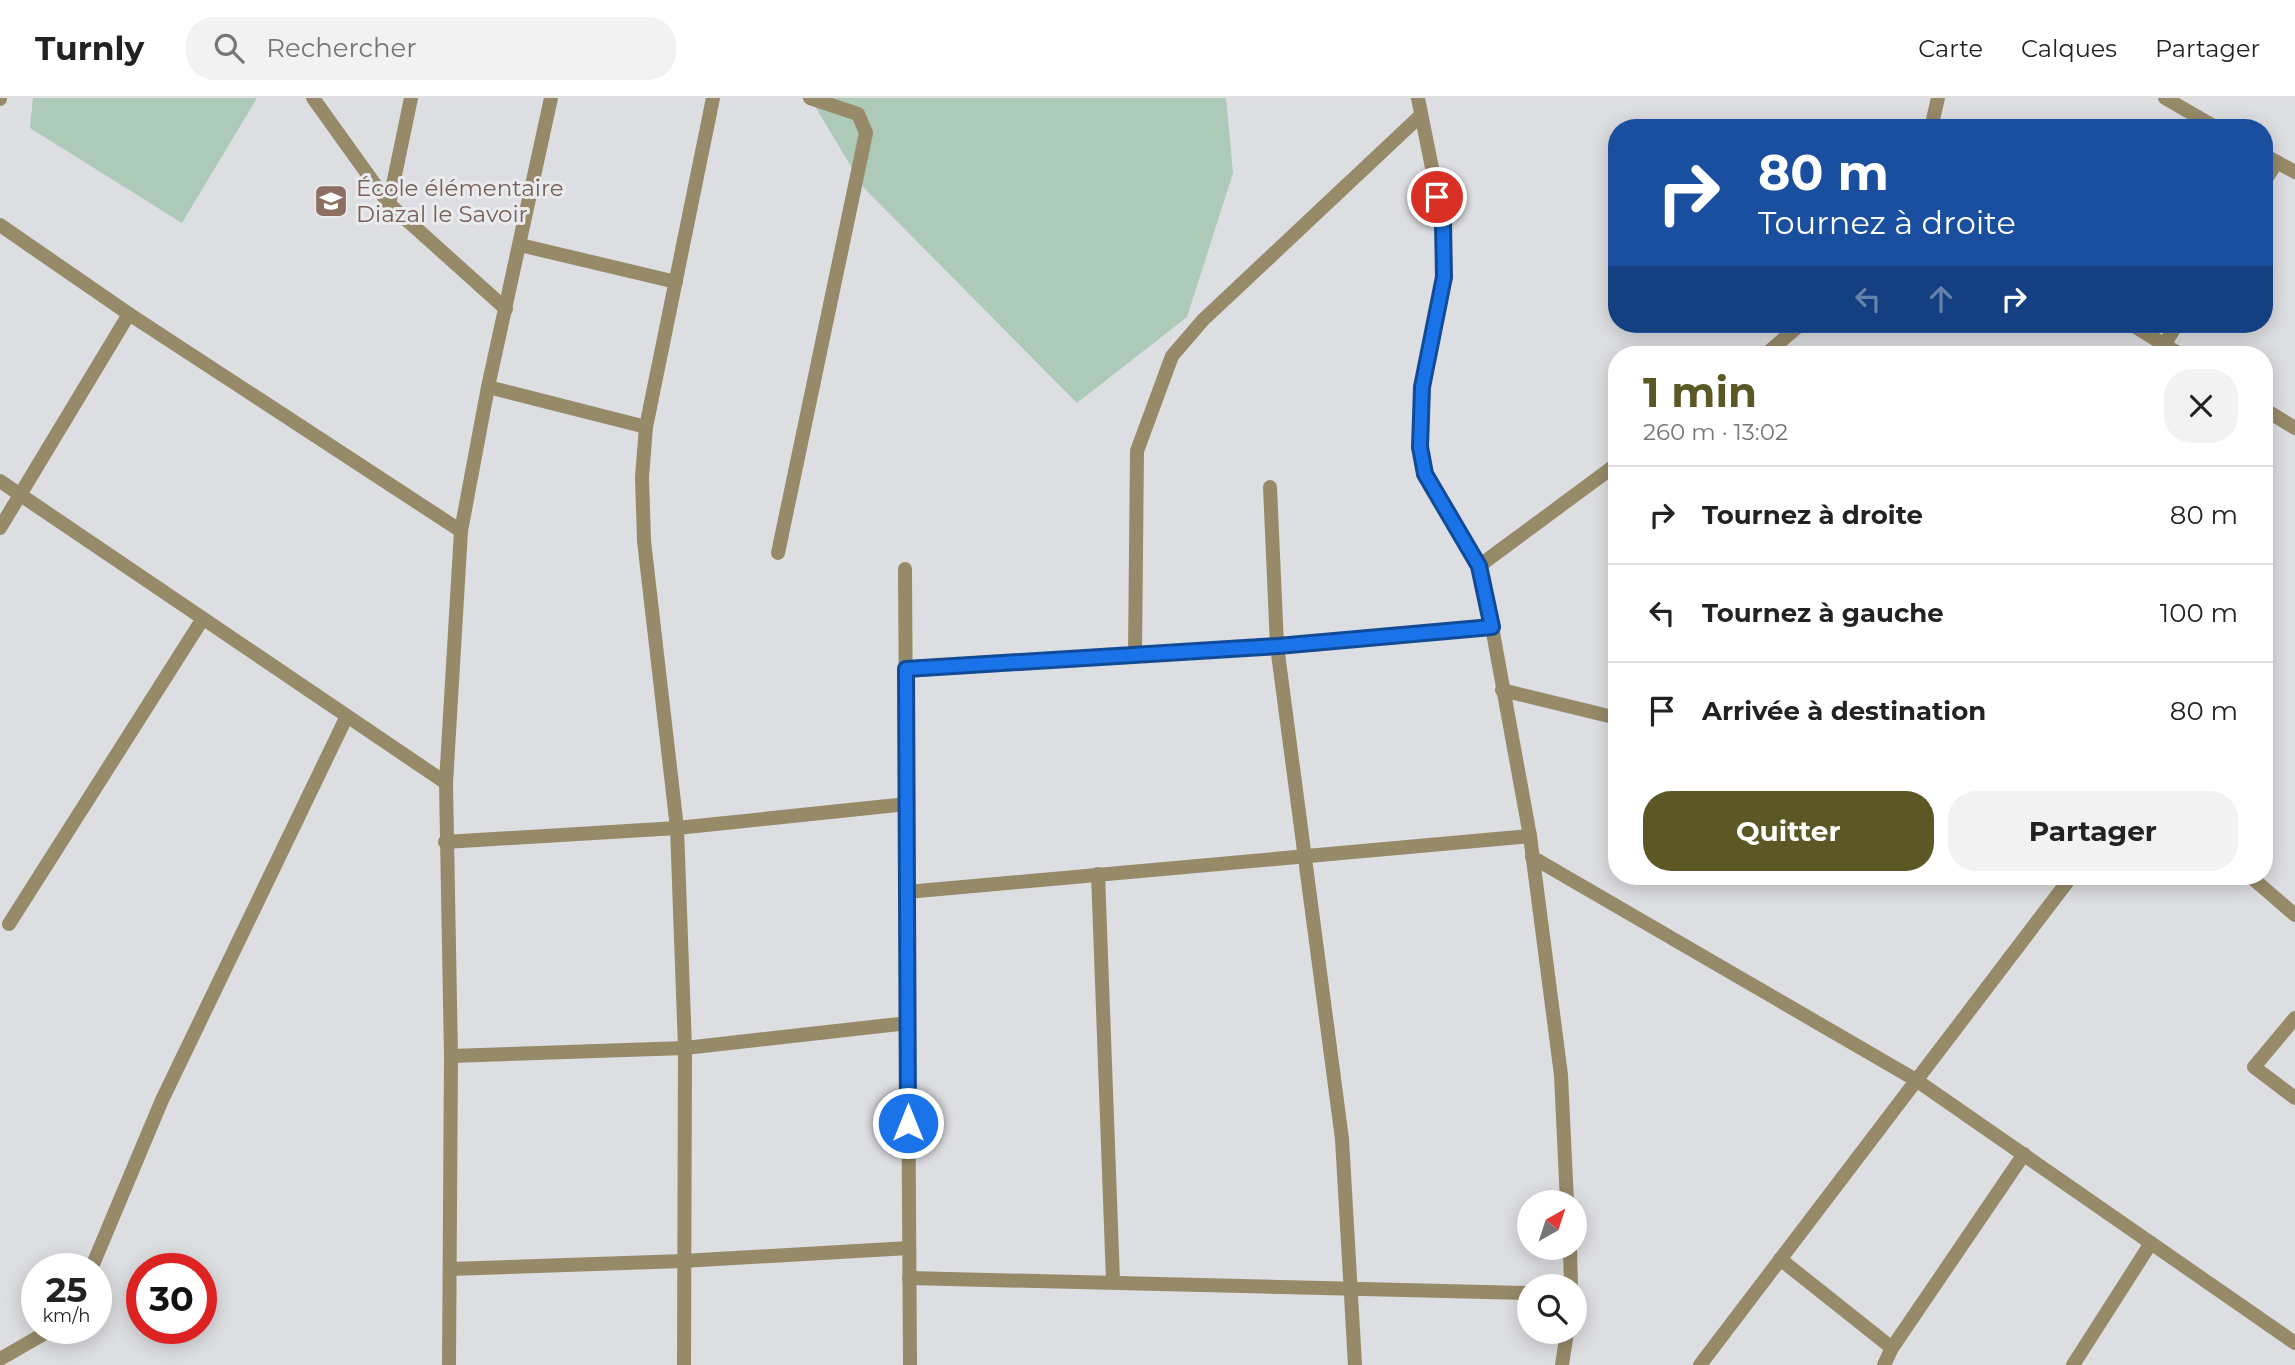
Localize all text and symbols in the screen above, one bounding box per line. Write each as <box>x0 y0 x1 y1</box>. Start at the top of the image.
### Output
search box <box>186 17 676 80</box>
text: Turnly <box>35 28 144 68</box>
icon: search <box>210 29 248 67</box>
text: Rechercher <box>266 32 417 64</box>
text: Carte <box>1918 34 1983 63</box>
text: Calques <box>2021 34 2117 63</box>
text: Partager <box>2155 34 2260 63</box>
text: 80 m <box>1758 143 1889 202</box>
icon: right <box>1643 147 1734 238</box>
pin <box>1407 167 1467 227</box>
place label: École élémentaire Diazal le Savoir <box>356 174 564 228</box>
icon: arrive <box>1418 178 1456 216</box>
school or university icon: École élémentaire Diazal le Savoir <box>312 182 350 220</box>
text: Tournez à droite <box>1758 203 2016 242</box>
icon: left <box>1849 280 1887 318</box>
icon: ahead <box>1922 280 1960 318</box>
icon: right <box>1995 280 2033 318</box>
text: 1 min <box>1643 366 1757 418</box>
button: close <box>2164 369 2238 443</box>
text: 260 m · 13:02 <box>1643 418 1788 446</box>
icon: right <box>1643 496 1681 534</box>
text: Tournez à droite <box>1702 499 1923 531</box>
text: 80 m <box>2170 499 2238 531</box>
icon: left <box>1643 594 1681 632</box>
text: Tournez à gauche <box>1702 597 1944 629</box>
text: 100 m <box>2160 597 2238 629</box>
icon: arrive <box>1643 692 1681 730</box>
text: Arrivée à destination <box>1702 695 1986 727</box>
text: 80 m <box>2170 695 2238 727</box>
button: Quitter <box>1643 791 1934 871</box>
button: Partager <box>1948 791 2238 871</box>
position arrow <box>871 1086 945 1160</box>
north arrow <box>1517 1190 1587 1260</box>
map controls <box>1517 1190 1587 1344</box>
speed limit sign: 30 <box>126 1253 217 1344</box>
text: 25 <box>46 1268 87 1311</box>
button: search <box>1517 1274 1587 1344</box>
text: km/h <box>42 1305 91 1327</box>

